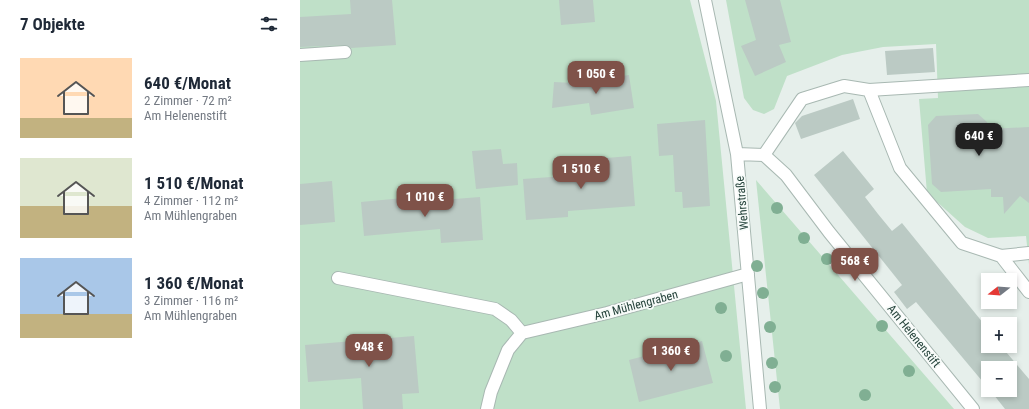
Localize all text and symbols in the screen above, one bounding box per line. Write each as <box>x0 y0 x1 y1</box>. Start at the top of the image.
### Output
icon: filters <box>258 13 280 35</box>
text: 7 Objekte <box>20 14 85 34</box>
pin: 1 050 € <box>559 61 633 95</box>
text: 1 050 € <box>577 66 615 81</box>
text: 640 €/Monat <box>144 73 231 93</box>
icon: home <box>52 74 100 122</box>
text: 2 Zimmer · 72 m² <box>144 93 232 108</box>
text: Am Helenenstift <box>144 108 227 123</box>
pin: 640 € <box>951 123 1007 157</box>
text: 640 € <box>964 128 994 143</box>
pin: 1 510 € <box>544 156 618 190</box>
text: 1 510 € <box>562 161 600 176</box>
text: 1 510 €/Monat <box>144 173 243 193</box>
icon: home <box>52 174 100 222</box>
street label: Wehrstraße <box>733 175 751 231</box>
pin: 1 010 € <box>388 184 462 218</box>
text: 1 010 € <box>406 189 444 204</box>
text: 4 Zimmer · 112 m² <box>144 193 238 208</box>
text: Am Mühlengraben <box>144 208 237 223</box>
pin: 568 € <box>827 248 883 282</box>
text: 568 € <box>840 253 870 268</box>
text: 1 360 €/Monat <box>144 273 243 293</box>
north arrow <box>981 273 1017 309</box>
map controls <box>981 273 1017 397</box>
icon: home <box>52 274 100 322</box>
street label: Am Mühlengraben <box>593 287 680 323</box>
text: 3 Zimmer · 116 m² <box>144 293 238 308</box>
street label: Am Helenenstift <box>884 302 944 370</box>
text: Am Mühlengraben <box>144 308 237 323</box>
button: + <box>981 317 1017 353</box>
pin: 948 € <box>341 334 397 368</box>
pin: 1 360 € <box>634 338 708 372</box>
text: 948 € <box>354 339 384 354</box>
text: 1 360 € <box>652 343 690 358</box>
button: − <box>981 361 1017 397</box>

